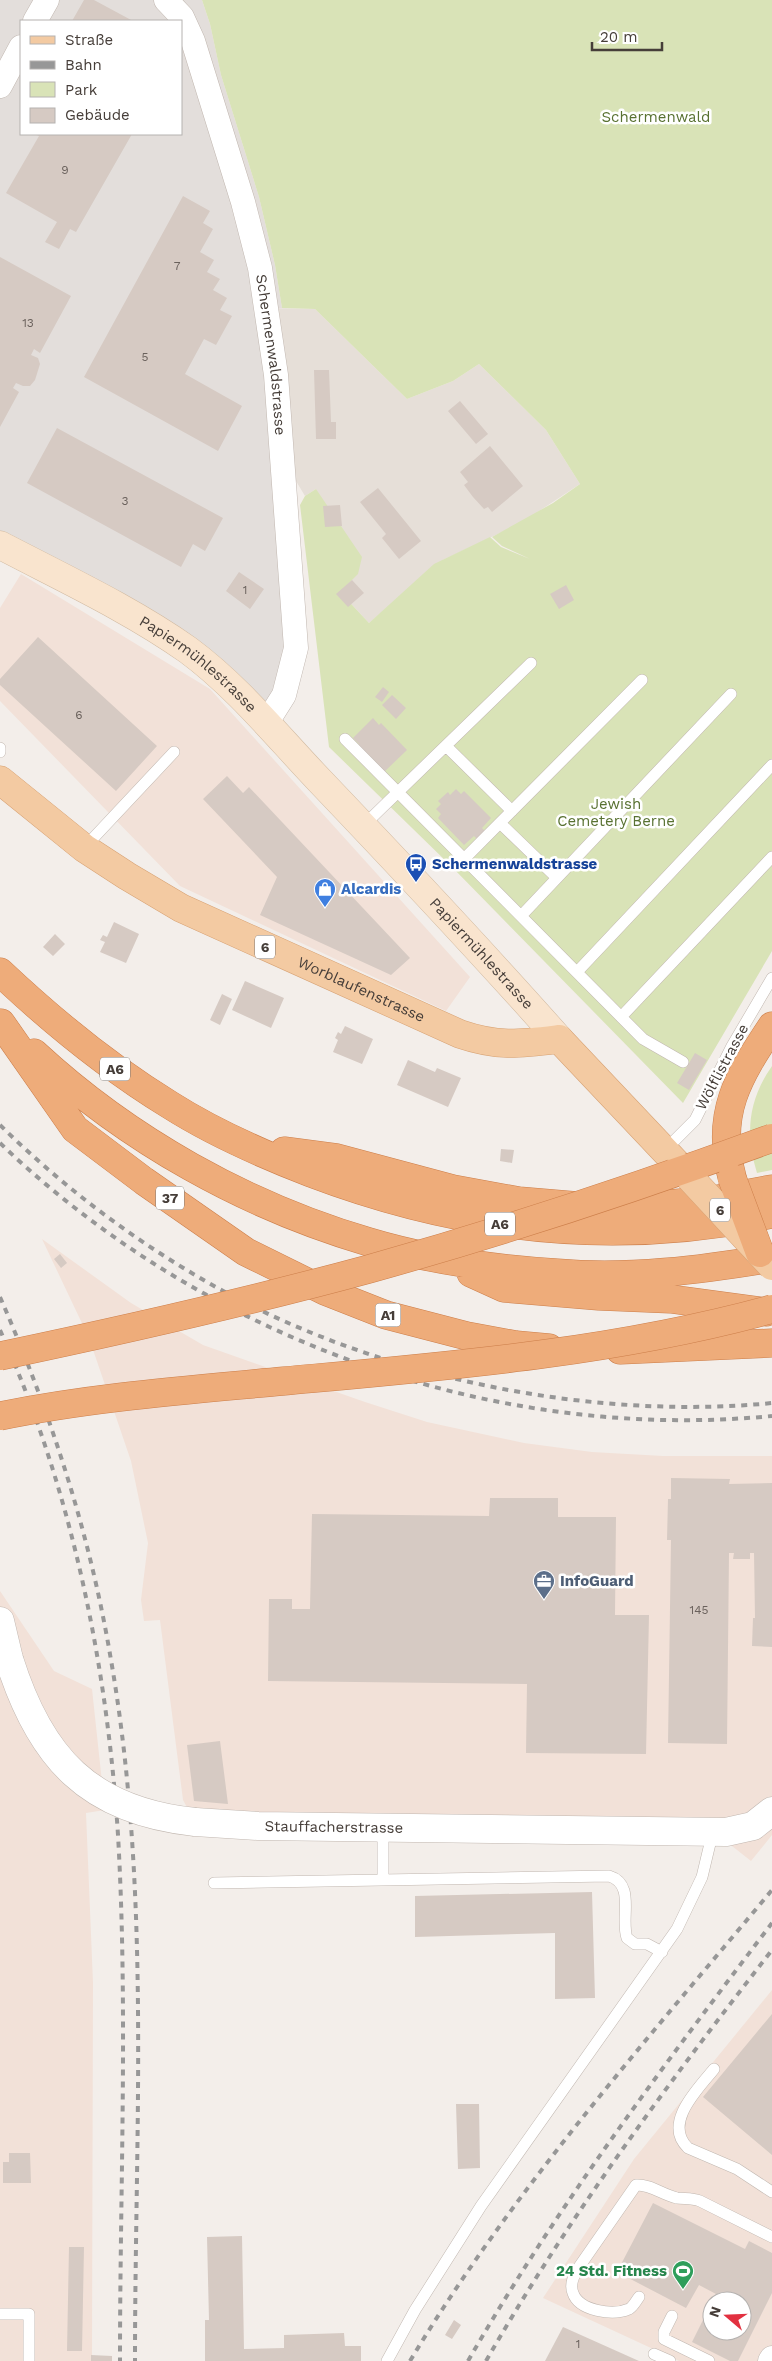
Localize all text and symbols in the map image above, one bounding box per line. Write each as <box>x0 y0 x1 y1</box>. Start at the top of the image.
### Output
legend <box>20 20 182 135</box>
scale bar <box>592 20 662 52</box>
text: 20 m <box>600 28 638 46</box>
text: Straße <box>65 31 113 49</box>
text: Bahn <box>65 56 102 74</box>
text: Park <box>65 81 98 99</box>
text: Gebäude <box>65 106 130 124</box>
park label: Schermenwald <box>601 108 711 126</box>
house number: 9 <box>61 163 69 177</box>
house number: 7 <box>174 259 181 273</box>
street label: Schermenwaldstrasse <box>252 273 289 436</box>
house number: 13 <box>22 316 34 330</box>
house number: 5 <box>142 350 149 364</box>
house number: 3 <box>122 494 129 508</box>
house number: 1 <box>243 583 247 597</box>
street label: Papiermühlestrasse <box>136 612 260 716</box>
house number: 6 <box>75 708 83 722</box>
park label: Jewish Cemetery Berne <box>557 795 675 830</box>
bus stop icon: Schermenwaldstrasse <box>404 852 428 883</box>
place label: Schermenwaldstrasse <box>432 855 598 873</box>
shop icon: Alcardis <box>313 877 337 908</box>
place label: Alcardis <box>341 880 401 898</box>
street label: Papiermühlestrasse <box>426 894 537 1013</box>
road number: 6 <box>255 936 275 959</box>
street label: Worblaufenstrasse <box>295 953 428 1026</box>
street label: Wölflistrasse <box>692 1021 752 1113</box>
road number: A6 <box>100 1058 130 1080</box>
road number: 37 <box>156 1186 184 1210</box>
road number: 6 <box>710 1198 730 1222</box>
road number: A6 <box>485 1212 515 1236</box>
road number: A1 <box>376 1304 400 1326</box>
office icon: InfoGuard <box>532 1569 556 1600</box>
place label: InfoGuard <box>560 1572 634 1590</box>
house number: 145 <box>690 1603 709 1617</box>
street label: Stauffacherstrasse <box>264 1817 403 1837</box>
sports icon: 24 Std. Fitness <box>671 2259 695 2290</box>
place label: 24 Std. Fitness <box>556 2262 667 2280</box>
north arrow <box>702 2291 752 2341</box>
text: N <box>705 2304 724 2319</box>
house number: 1 <box>576 2337 580 2351</box>

